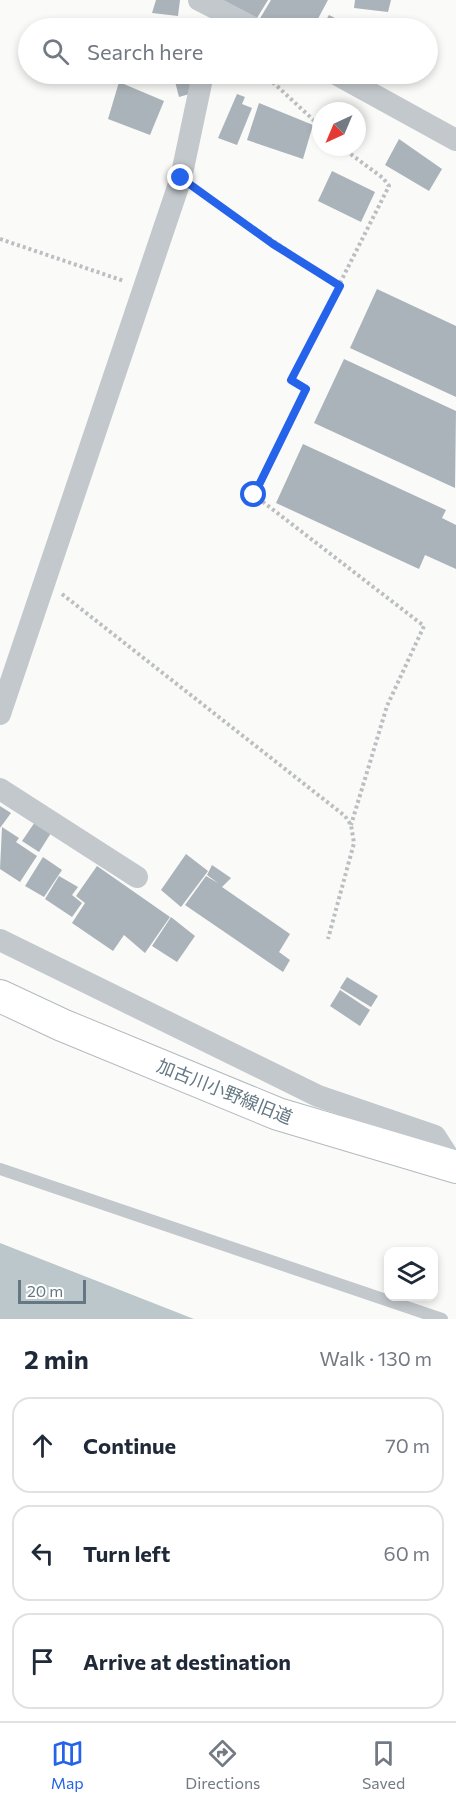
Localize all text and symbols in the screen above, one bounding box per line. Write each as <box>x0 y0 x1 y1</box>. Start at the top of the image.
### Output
search box <box>18 18 438 84</box>
icon: search <box>39 35 72 68</box>
text: Search here <box>87 38 203 65</box>
north arrow <box>312 102 366 156</box>
route end <box>167 164 193 190</box>
route start <box>240 481 266 507</box>
street label: 加古川小野線旧道 <box>154 1054 296 1128</box>
map controls <box>384 1247 438 1301</box>
button: layers <box>384 1247 438 1301</box>
scale bar <box>18 1277 86 1304</box>
text: 20 m <box>27 1281 63 1300</box>
text: 2 min <box>24 1343 89 1374</box>
text: Walk · 130 m <box>320 1346 432 1370</box>
icon: ahead <box>26 1429 59 1462</box>
text: Continue <box>83 1432 176 1459</box>
text: 70 m <box>385 1433 430 1457</box>
icon: left <box>26 1537 59 1570</box>
text: Turn left <box>83 1540 170 1567</box>
text: 60 m <box>384 1541 430 1565</box>
icon: arrive <box>26 1645 59 1678</box>
text: Arrive at destination <box>83 1648 291 1675</box>
tab: Map <box>51 1737 84 1792</box>
tab: Directions <box>185 1737 260 1792</box>
tab: Saved <box>362 1737 405 1792</box>

